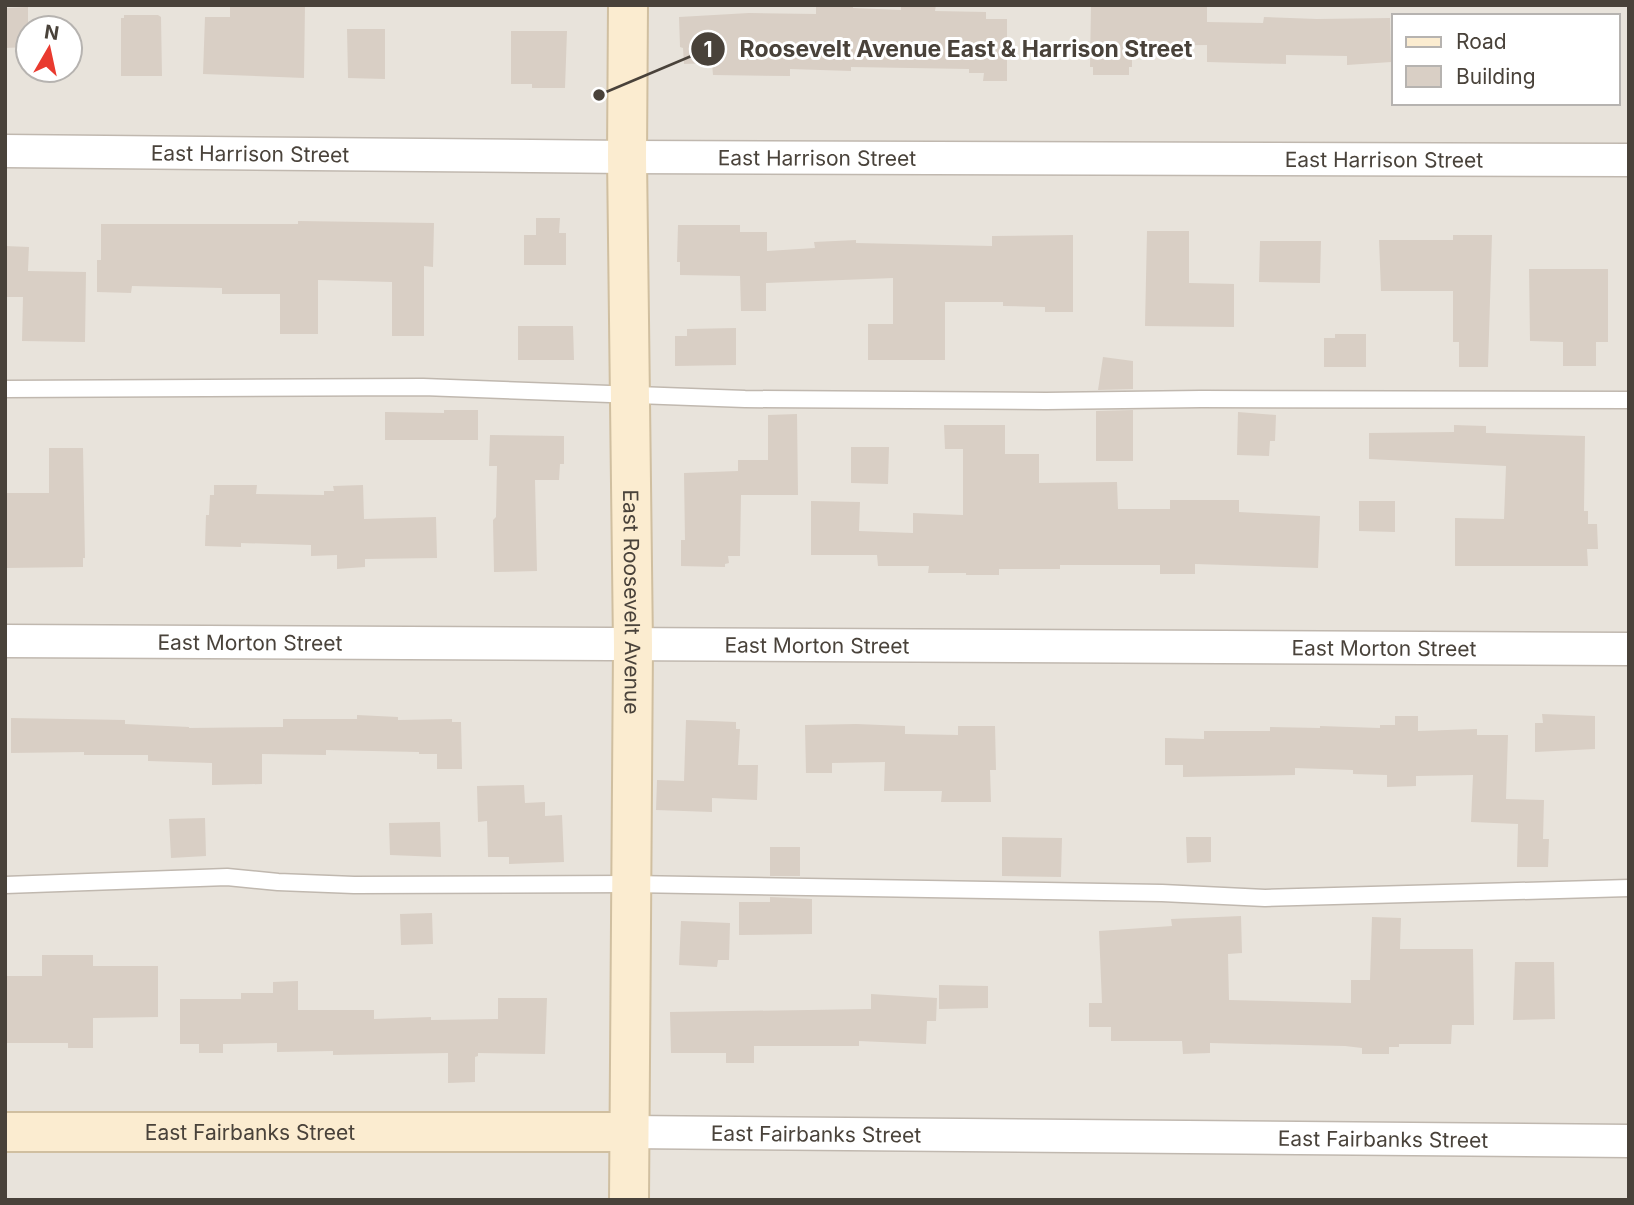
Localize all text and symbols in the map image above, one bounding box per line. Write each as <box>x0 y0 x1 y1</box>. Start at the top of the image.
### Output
north arrow <box>14 14 84 84</box>
legend <box>1392 14 1620 105</box>
text: N <box>43 20 61 45</box>
callout: Roosevelt Avenue East & Harrison Street <box>691 27 1207 71</box>
text: Road <box>1456 29 1507 54</box>
text: Roosevelt Avenue East & Harrison Street <box>740 35 1193 63</box>
text: 1 <box>703 37 713 62</box>
text: Building <box>1456 64 1536 89</box>
street label: East Harrison Street <box>151 140 350 167</box>
street label: East Harrison Street <box>718 145 916 170</box>
street label: East Harrison Street <box>1285 146 1483 172</box>
street label: East Roosevelt Avenue <box>619 489 646 715</box>
street label: East Morton Street <box>157 629 343 655</box>
street label: East Morton Street <box>724 632 910 658</box>
street label: East Morton Street <box>1291 635 1477 661</box>
street label: East Fairbanks Street <box>145 1120 355 1145</box>
street label: East Fairbanks Street <box>711 1120 921 1147</box>
street label: East Fairbanks Street <box>1278 1125 1488 1152</box>

